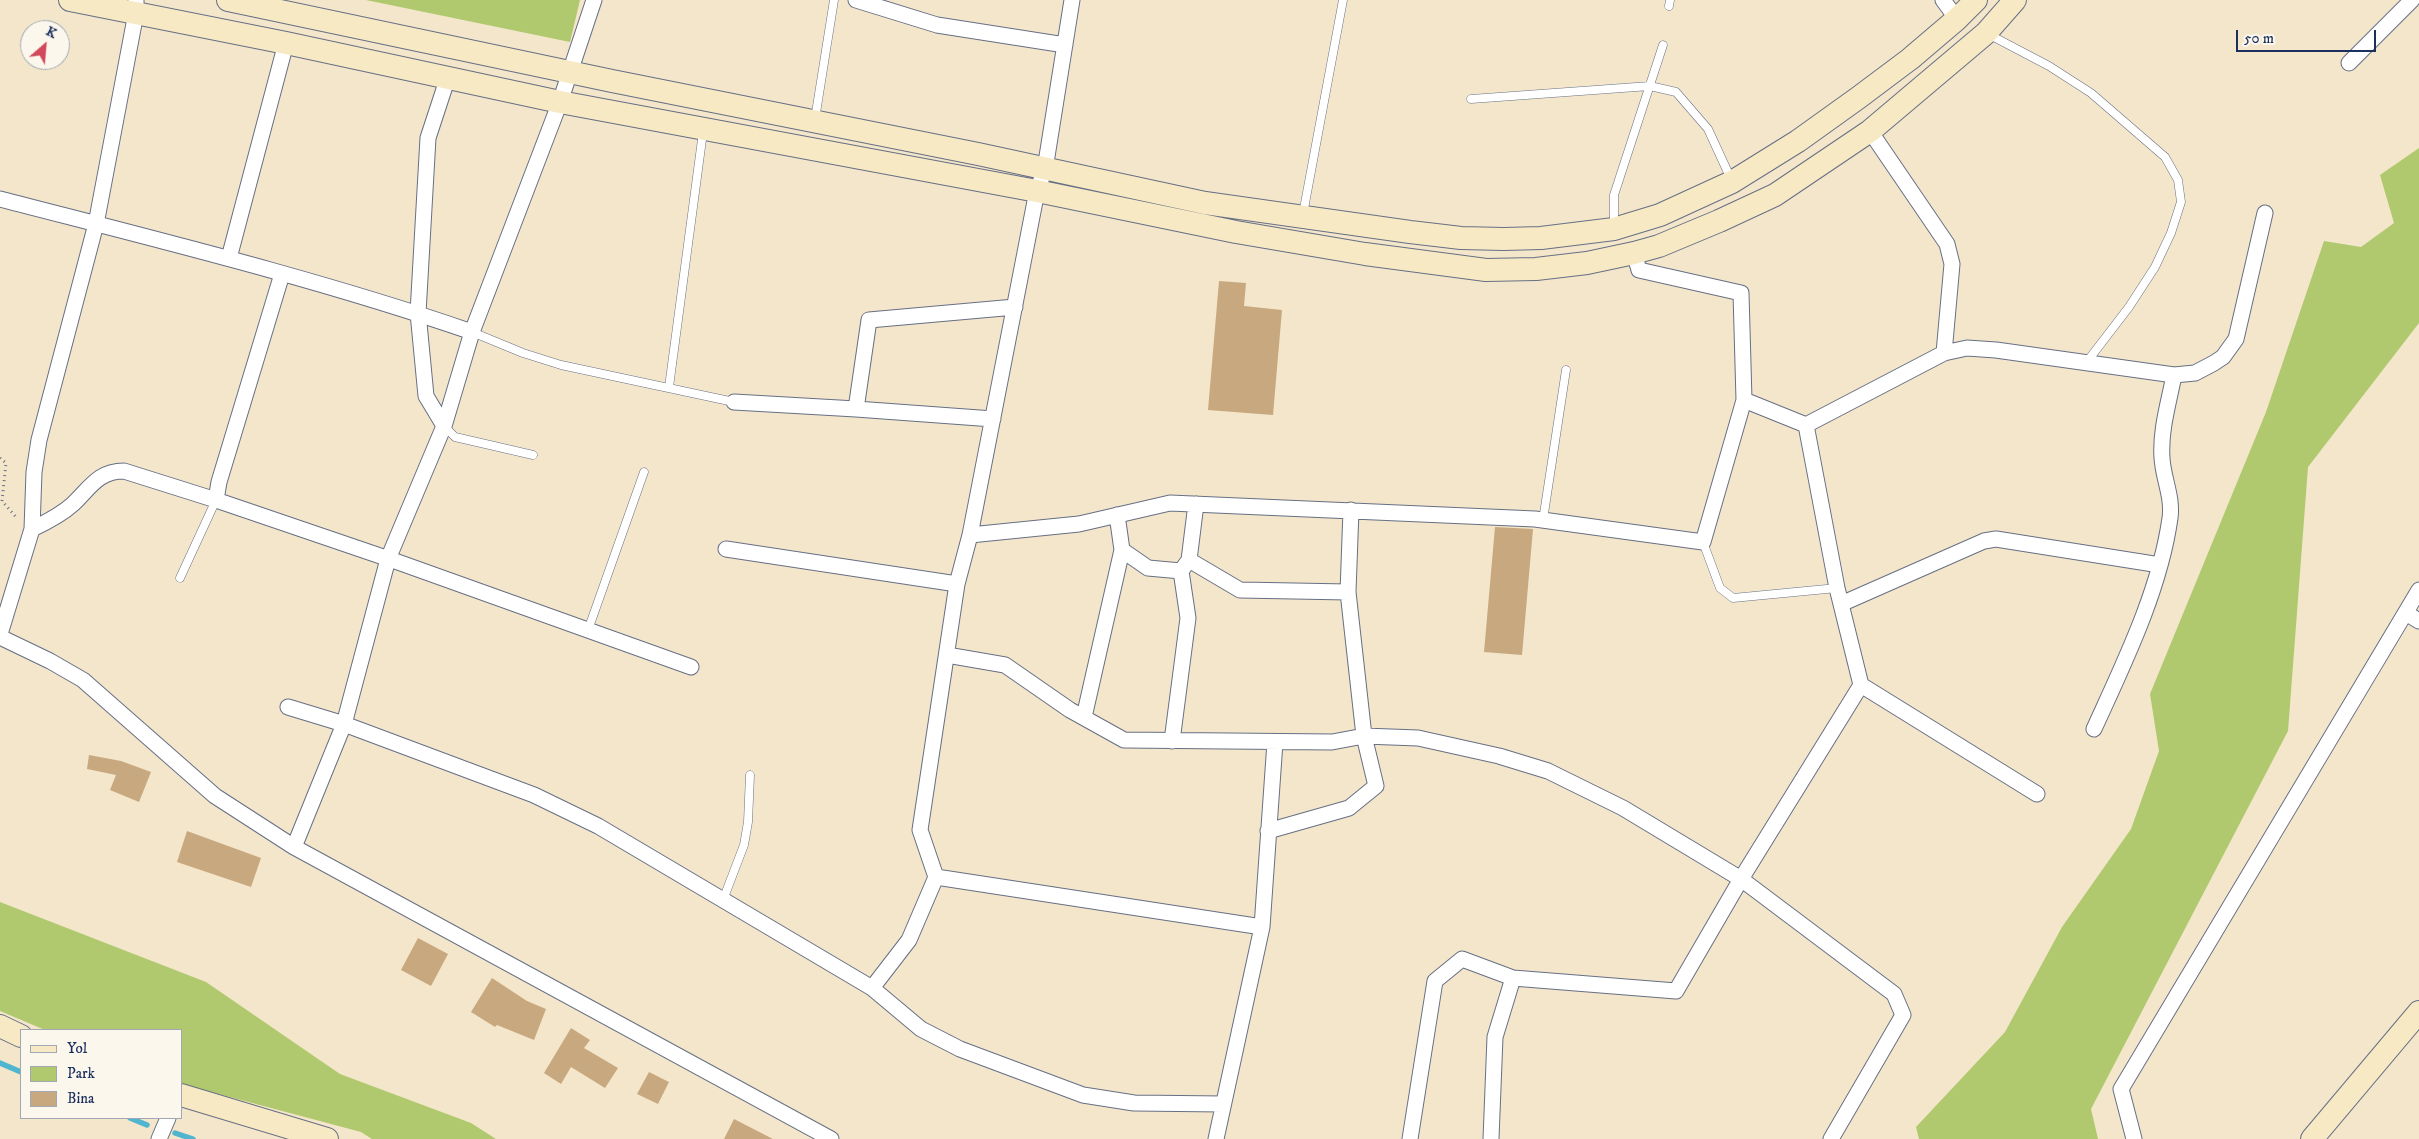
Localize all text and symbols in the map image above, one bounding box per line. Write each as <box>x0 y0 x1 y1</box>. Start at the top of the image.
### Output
north arrow <box>20 20 70 70</box>
scale bar <box>2239 20 2379 52</box>
text: K <box>43 22 60 43</box>
text: 50 m <box>2244 29 2274 48</box>
legend <box>20 1029 182 1119</box>
text: Yol <box>67 1039 87 1058</box>
text: Park <box>67 1064 95 1083</box>
text: Bina <box>67 1089 95 1108</box>

